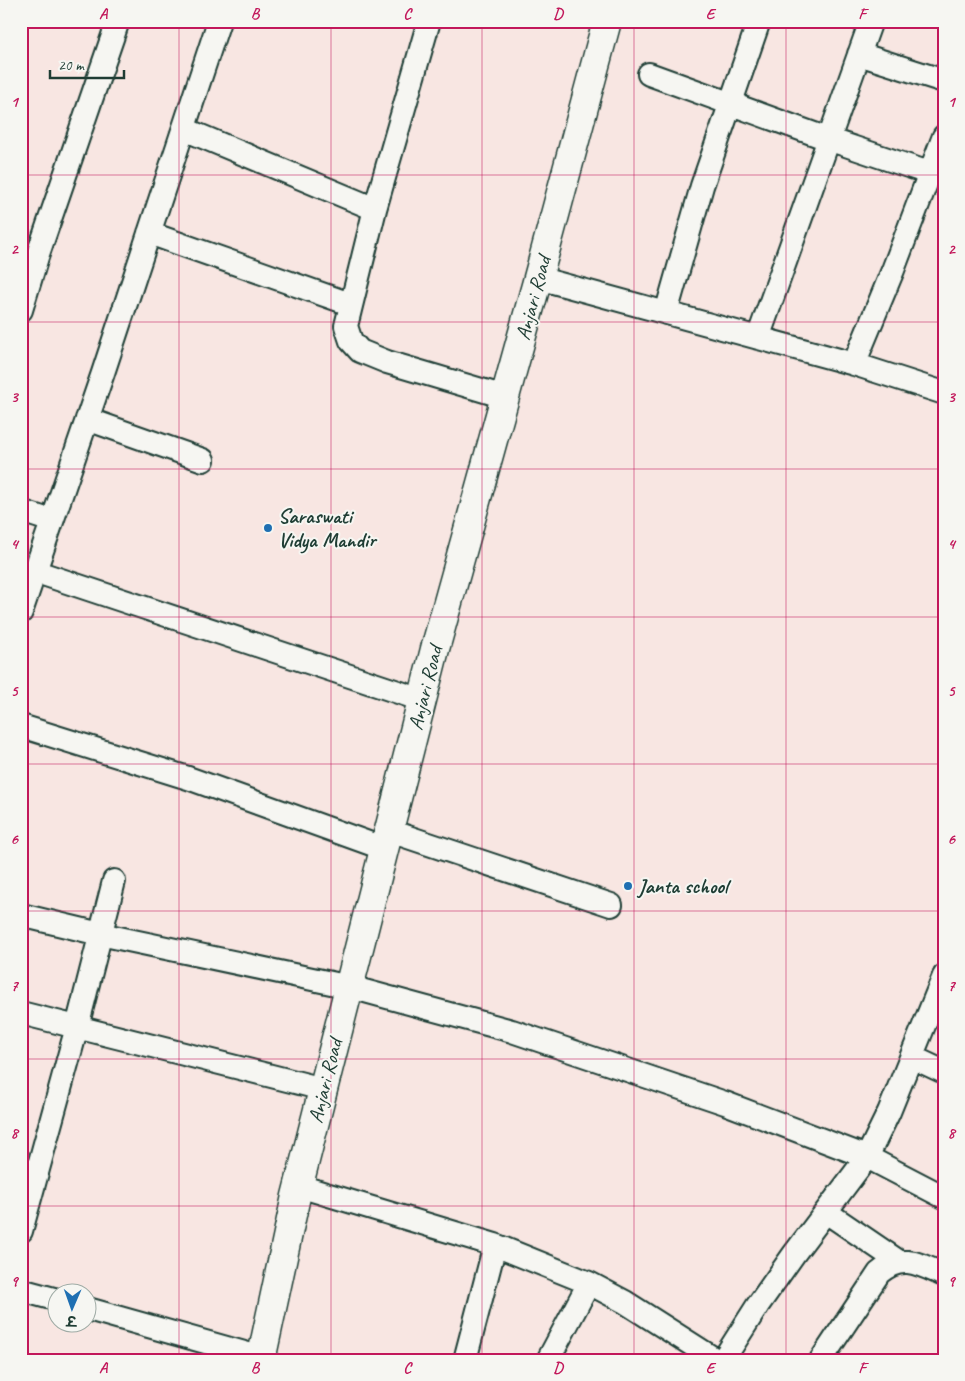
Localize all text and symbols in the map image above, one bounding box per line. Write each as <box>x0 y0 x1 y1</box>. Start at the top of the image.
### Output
text: A <box>99 4 109 24</box>
text: B <box>251 4 261 24</box>
text: C <box>403 4 413 24</box>
text: D <box>553 4 564 24</box>
text: E <box>706 4 717 24</box>
text: F <box>858 4 869 24</box>
scale bar <box>50 48 124 80</box>
text: 20 m <box>58 56 85 75</box>
text: 1 <box>10 92 19 112</box>
text: 1 <box>947 92 956 112</box>
text: 2 <box>10 239 19 259</box>
text: 2 <box>947 239 956 259</box>
street label: Anjari Road <box>509 250 558 343</box>
text: 3 <box>10 387 19 407</box>
text: 3 <box>947 387 956 407</box>
place label: Saraswati Vidya Mandir <box>278 503 378 554</box>
marker: Saraswati Vidya Mandir <box>262 522 274 534</box>
text: 4 <box>10 534 19 554</box>
text: 4 <box>947 534 956 554</box>
street label: Anjari Road <box>402 640 449 733</box>
text: 5 <box>11 681 20 701</box>
text: 5 <box>948 681 957 701</box>
text: 6 <box>10 829 19 849</box>
text: 6 <box>947 829 956 849</box>
place label: Janta school <box>636 873 732 899</box>
marker: Janta school <box>622 880 634 892</box>
text: 7 <box>10 976 19 996</box>
text: 7 <box>947 976 956 996</box>
street label: Anjari Road <box>302 1033 349 1126</box>
text: 8 <box>10 1123 19 1143</box>
text: 8 <box>947 1123 956 1143</box>
text: 9 <box>10 1271 19 1291</box>
text: 9 <box>947 1271 956 1291</box>
north arrow <box>48 1284 98 1334</box>
text: उ <box>65 1312 79 1329</box>
text: A <box>99 1358 109 1378</box>
text: B <box>251 1358 261 1378</box>
text: C <box>403 1358 413 1378</box>
text: D <box>553 1358 564 1378</box>
text: E <box>706 1358 717 1378</box>
text: F <box>858 1358 869 1378</box>

